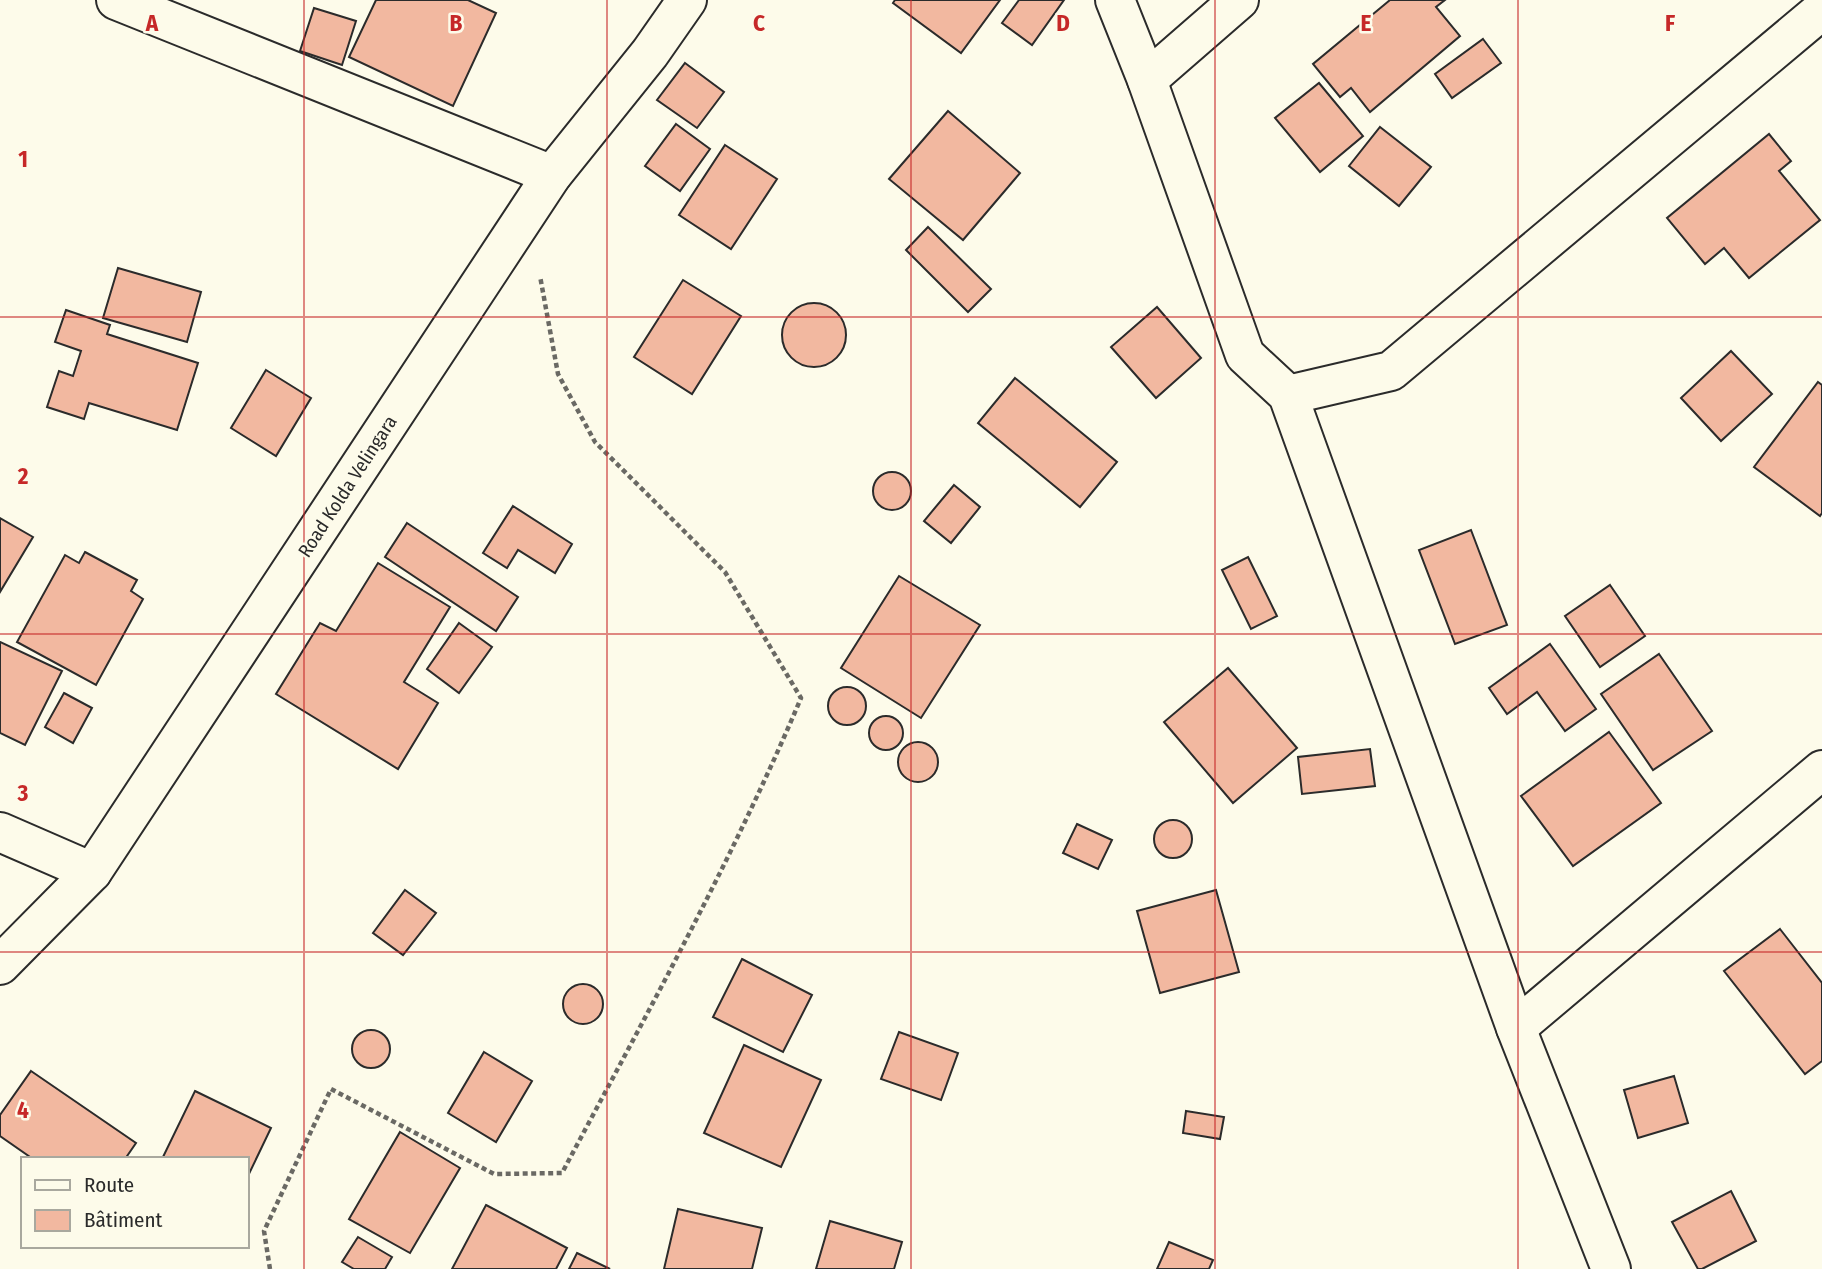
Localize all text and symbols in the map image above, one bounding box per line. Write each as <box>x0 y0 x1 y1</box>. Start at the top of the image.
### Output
text: A <box>145 9 159 37</box>
text: B <box>450 9 463 37</box>
text: C <box>753 9 765 37</box>
text: D <box>1056 9 1070 37</box>
text: E <box>1361 9 1372 37</box>
text: F <box>1665 9 1675 37</box>
text: 1 <box>18 145 28 173</box>
street label: Road Kolda Velingara <box>293 411 402 561</box>
text: 2 <box>17 462 29 490</box>
text: 3 <box>17 779 29 807</box>
text: 4 <box>17 1096 29 1124</box>
legend <box>21 1157 248 1248</box>
text: Route <box>84 1172 134 1198</box>
text: Bâtiment <box>84 1207 163 1233</box>

